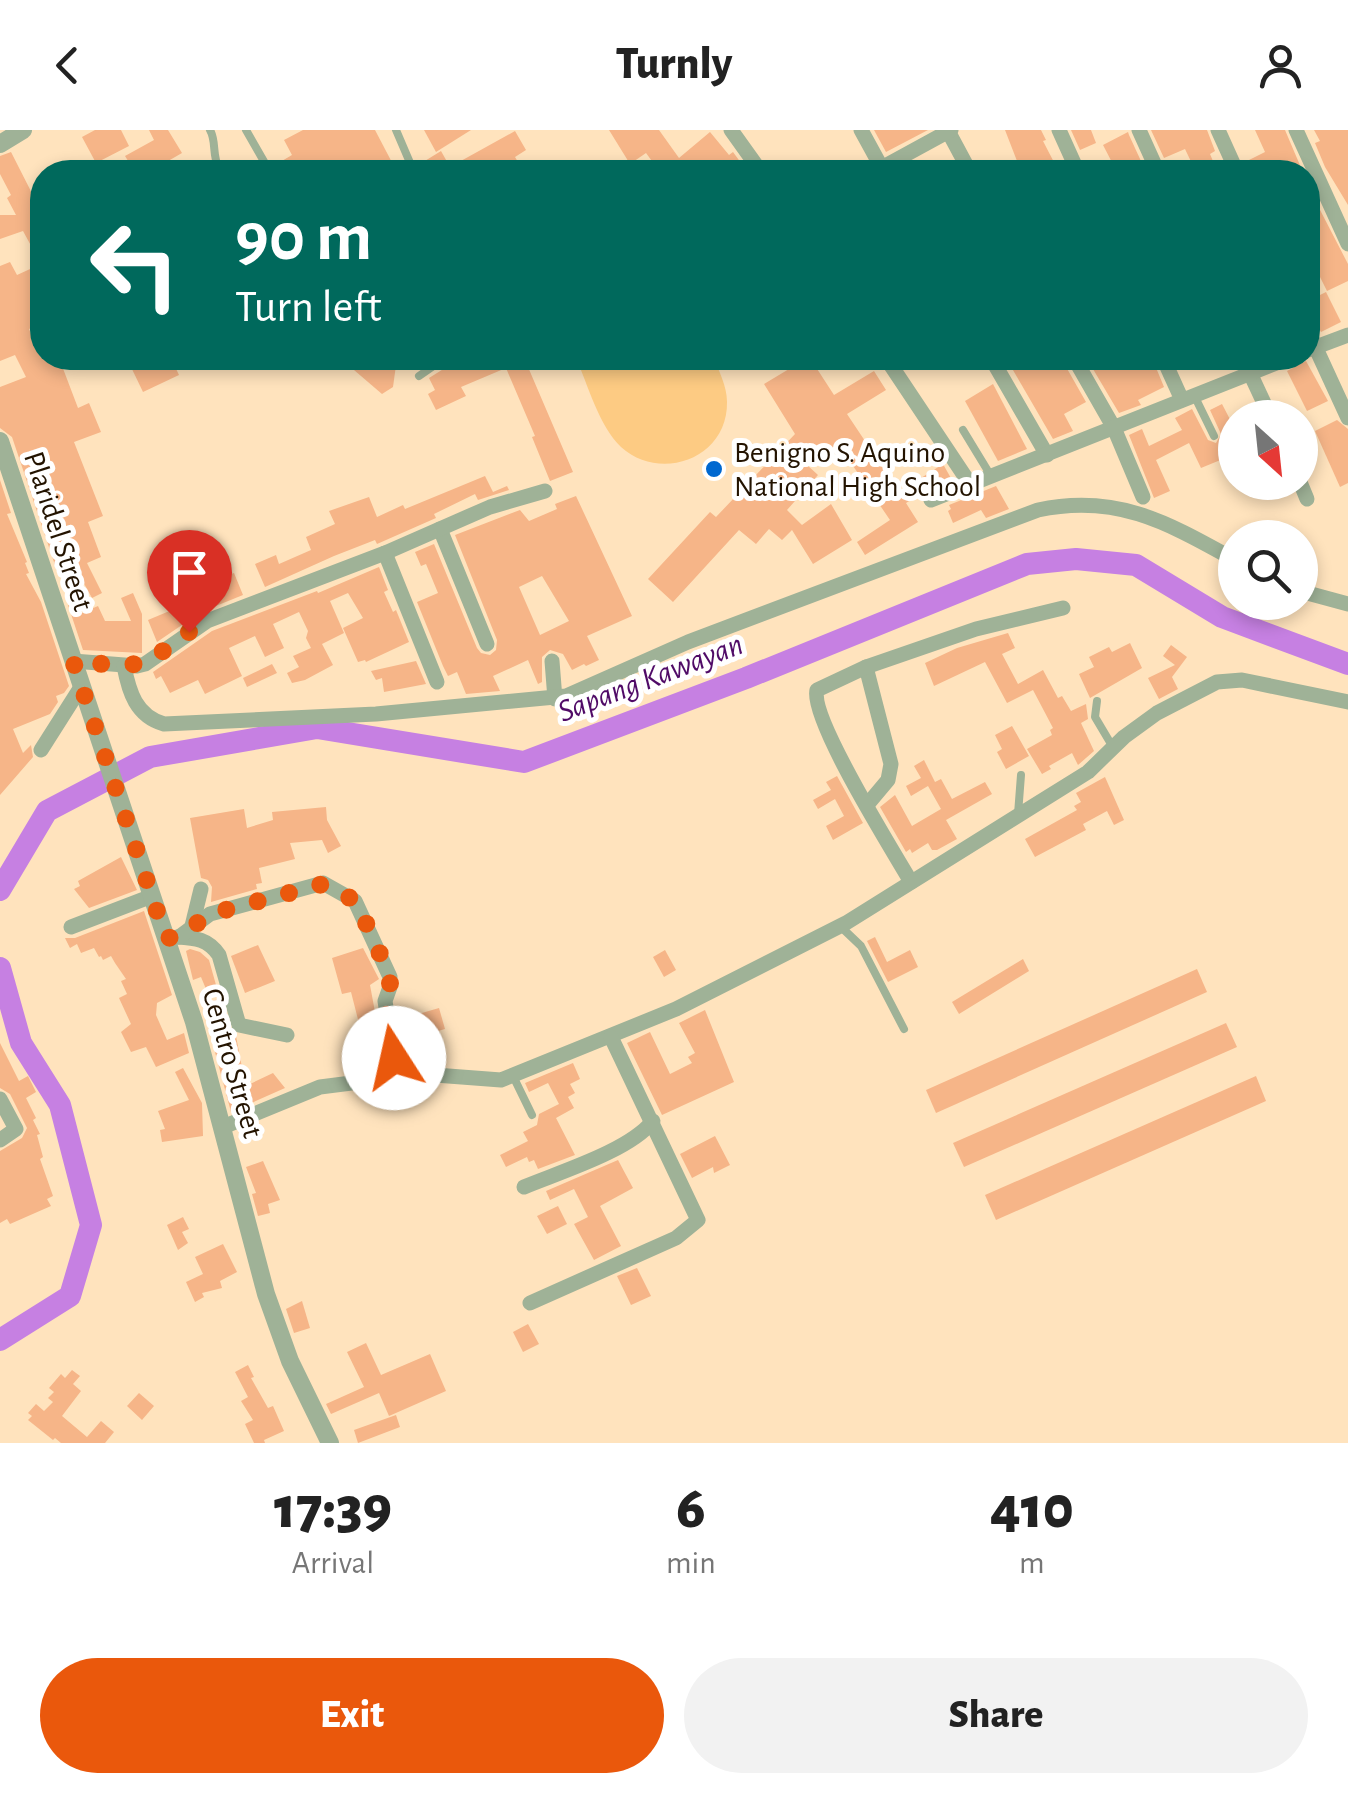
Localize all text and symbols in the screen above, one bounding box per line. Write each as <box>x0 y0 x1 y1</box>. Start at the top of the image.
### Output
icon: back <box>40 38 95 93</box>
icon: person <box>1253 38 1308 93</box>
text: Turnly <box>616 42 732 87</box>
icon: left <box>70 200 200 330</box>
text: 90 m <box>235 203 372 273</box>
text: Turn left <box>235 285 382 330</box>
north arrow <box>1218 400 1318 500</box>
map controls <box>1218 400 1318 620</box>
place label: Benigno S. Aquino National High School <box>734 438 981 502</box>
street label: Plaridel Street <box>18 448 98 615</box>
marker: Benigno S. Aquino National High School <box>703 458 725 480</box>
button: search <box>1218 520 1318 620</box>
pin <box>147 530 232 633</box>
icon: arrive <box>162 545 217 600</box>
water label: Sapang Kawayan <box>553 628 748 729</box>
street label: Centro Street <box>196 985 268 1142</box>
position arrow <box>342 1006 446 1110</box>
text: 17:39 <box>274 1479 392 1539</box>
text: 6 <box>676 1479 706 1539</box>
text: 410 <box>990 1479 1074 1539</box>
text: Arrival <box>292 1547 374 1579</box>
text: min <box>666 1547 716 1579</box>
text: m <box>1019 1547 1045 1579</box>
button: Exit <box>40 1658 664 1773</box>
button: Share <box>684 1658 1308 1773</box>

